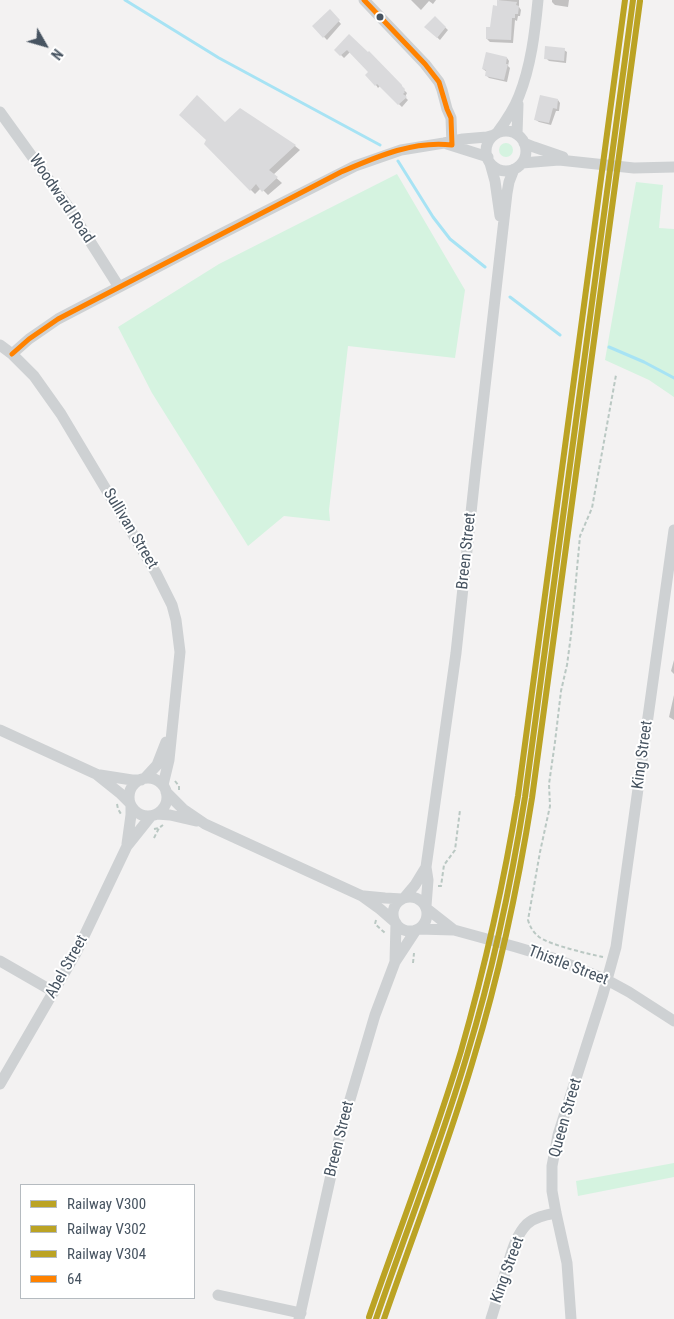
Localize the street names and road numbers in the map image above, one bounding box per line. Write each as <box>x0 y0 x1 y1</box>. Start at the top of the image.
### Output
street label: Woodward Road <box>24 151 98 247</box>
street label: Sullivan Street <box>99 485 161 573</box>
street label: Breen Street <box>453 512 481 590</box>
street label: King Street <box>629 719 657 791</box>
street label: Abel Street <box>42 932 92 1002</box>
street label: Thistle Street <box>525 942 611 990</box>
street label: Queen Street <box>546 1076 586 1160</box>
street label: Breen Street <box>321 1099 359 1179</box>
street label: King Street <box>487 1234 529 1306</box>

